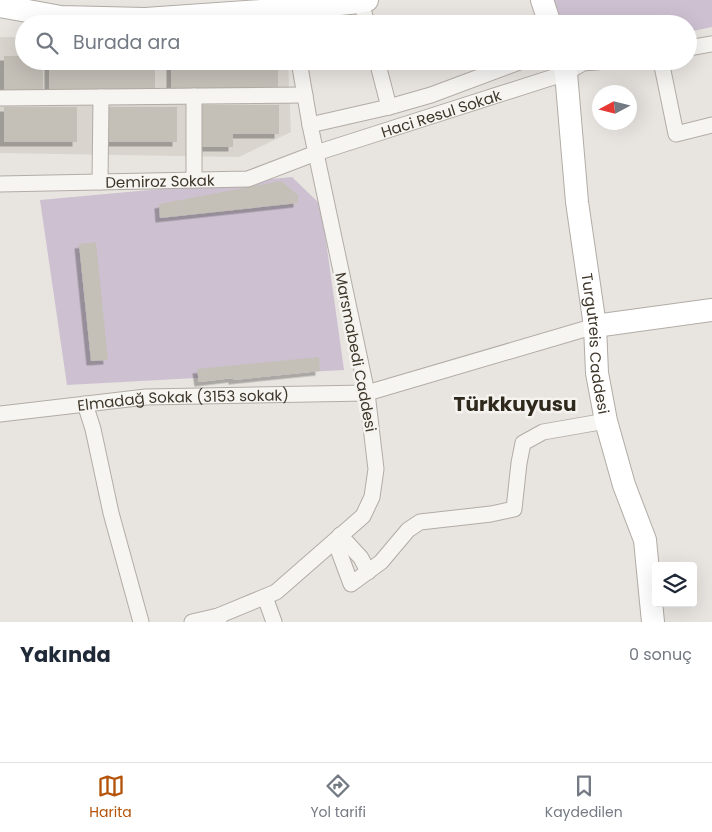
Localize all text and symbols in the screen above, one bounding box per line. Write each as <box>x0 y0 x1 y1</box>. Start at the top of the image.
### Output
search box <box>15 15 697 70</box>
icon: search <box>33 29 61 57</box>
text: Burada ara <box>73 29 180 56</box>
street label: Haci Resul Sokak <box>378 84 504 142</box>
north arrow <box>592 85 637 130</box>
street label: Demiroz Sokak <box>105 169 215 192</box>
street label: Marsmabedi Caddesi <box>330 270 382 434</box>
street label: Turgutreis Caddesi <box>577 272 615 416</box>
street label: Elmadağ Sokak (3153 sokak) <box>76 384 289 415</box>
district label: Türkkuyusu <box>454 390 576 418</box>
map controls <box>652 562 697 607</box>
button: layers <box>652 562 697 607</box>
text: Yakında <box>20 640 111 669</box>
text: 0 sonuç <box>629 643 692 666</box>
tab: Harita <box>89 772 132 823</box>
tab: Yol tarifi <box>310 772 366 823</box>
tab: Kaydedilen <box>545 772 623 823</box>

